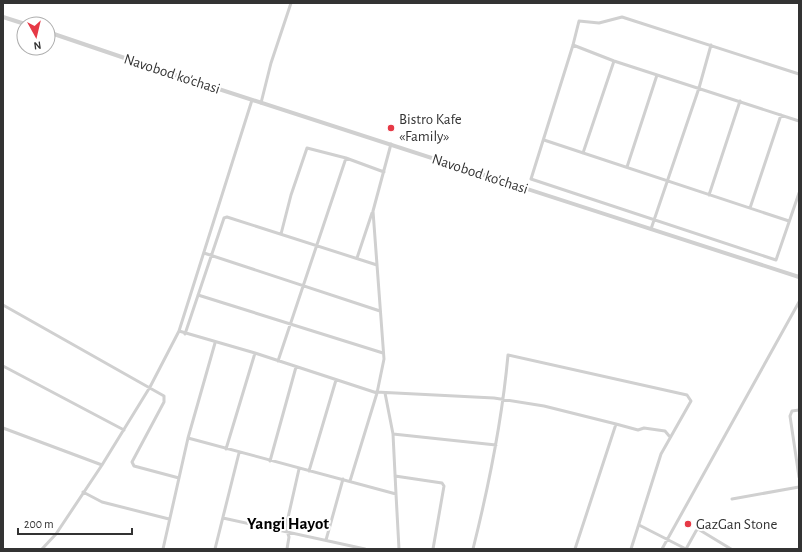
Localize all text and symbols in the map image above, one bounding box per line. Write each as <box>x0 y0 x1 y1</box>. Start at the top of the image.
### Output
north arrow <box>16 16 56 56</box>
text: N <box>33 39 42 51</box>
street label: Navobod ko'chasi <box>122 51 222 97</box>
place label: Bistro Kafe «Family» <box>399 112 462 144</box>
marker: Bistro Kafe «Family» <box>386 123 396 133</box>
street label: Navobod ko'chasi <box>430 151 530 197</box>
scale bar <box>18 510 132 536</box>
district label: Yangi Hayot <box>247 515 329 533</box>
place label: GazGan Stone <box>696 517 777 532</box>
text: 200 m <box>24 518 54 530</box>
marker: GazGan Stone <box>683 519 693 529</box>

